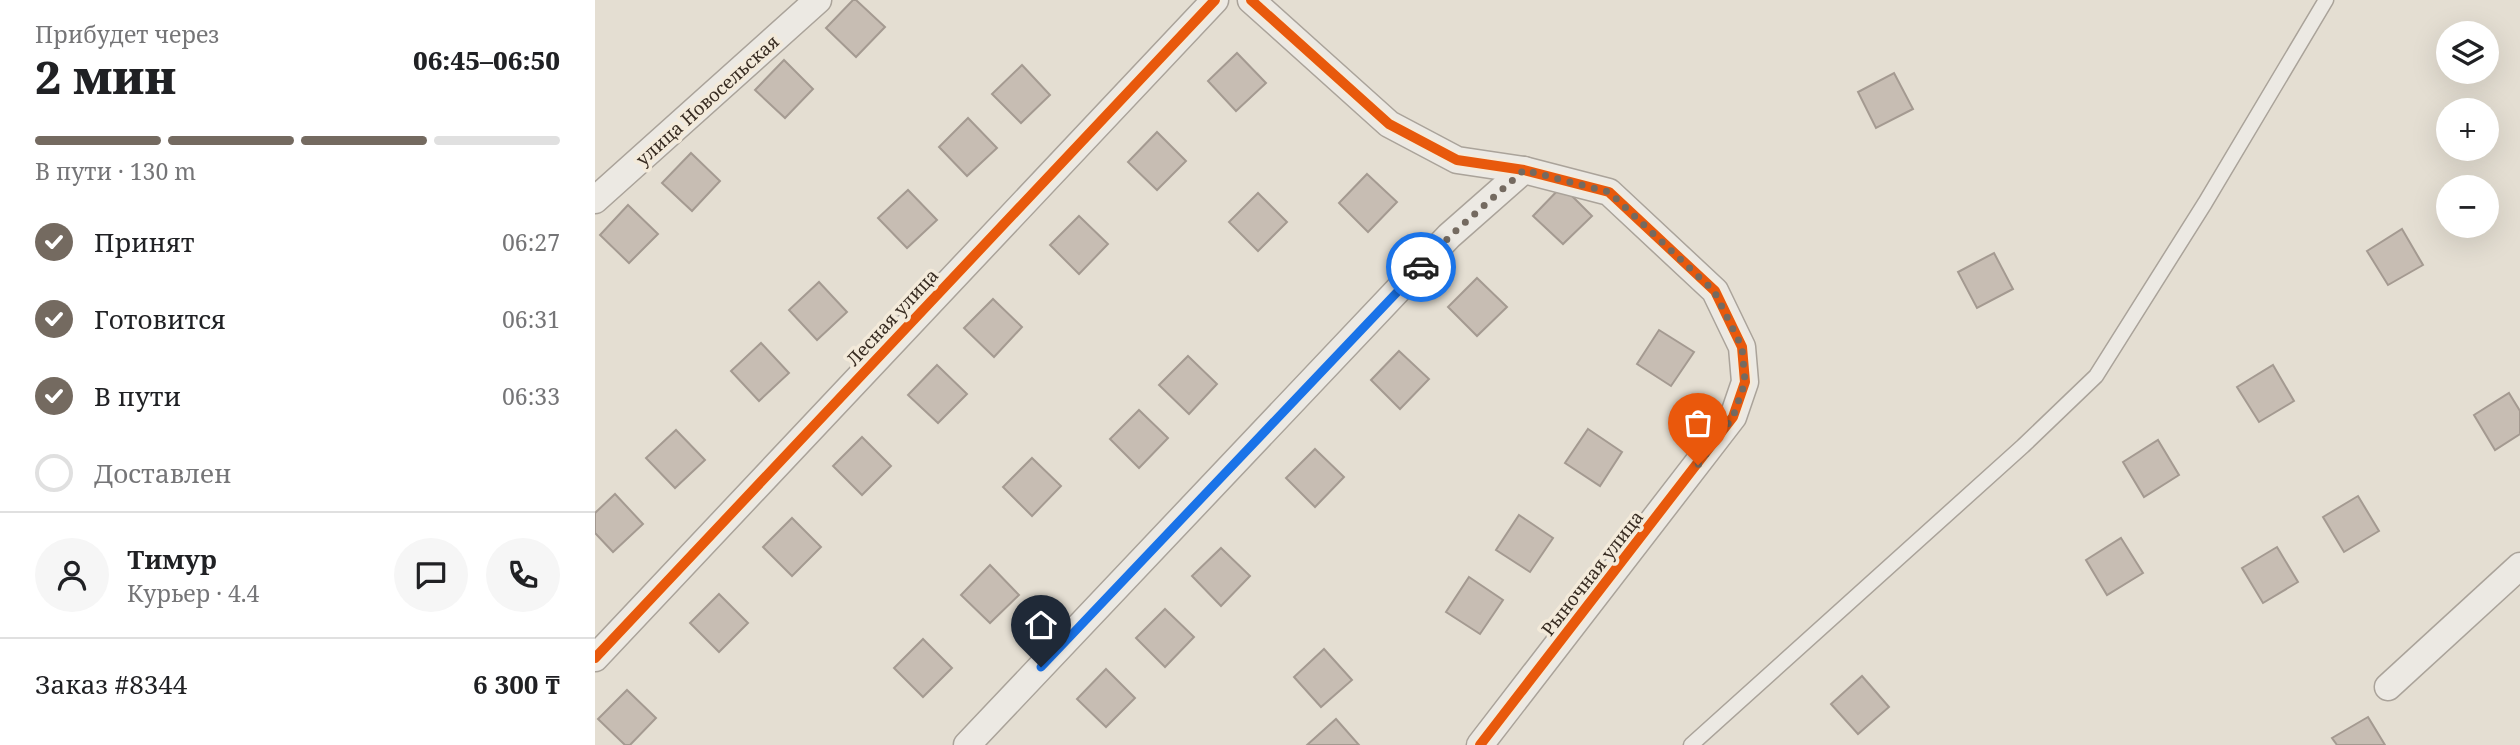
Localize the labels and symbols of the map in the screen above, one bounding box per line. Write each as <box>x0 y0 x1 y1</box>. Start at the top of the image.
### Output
street label: улица Новосельская <box>630 29 784 171</box>
courier <box>1386 232 1456 302</box>
street label: Лесная улица <box>841 263 943 371</box>
pin <box>1668 393 1728 465</box>
street label: Рыночная улица <box>1536 506 1648 640</box>
pin <box>1011 595 1071 667</box>

